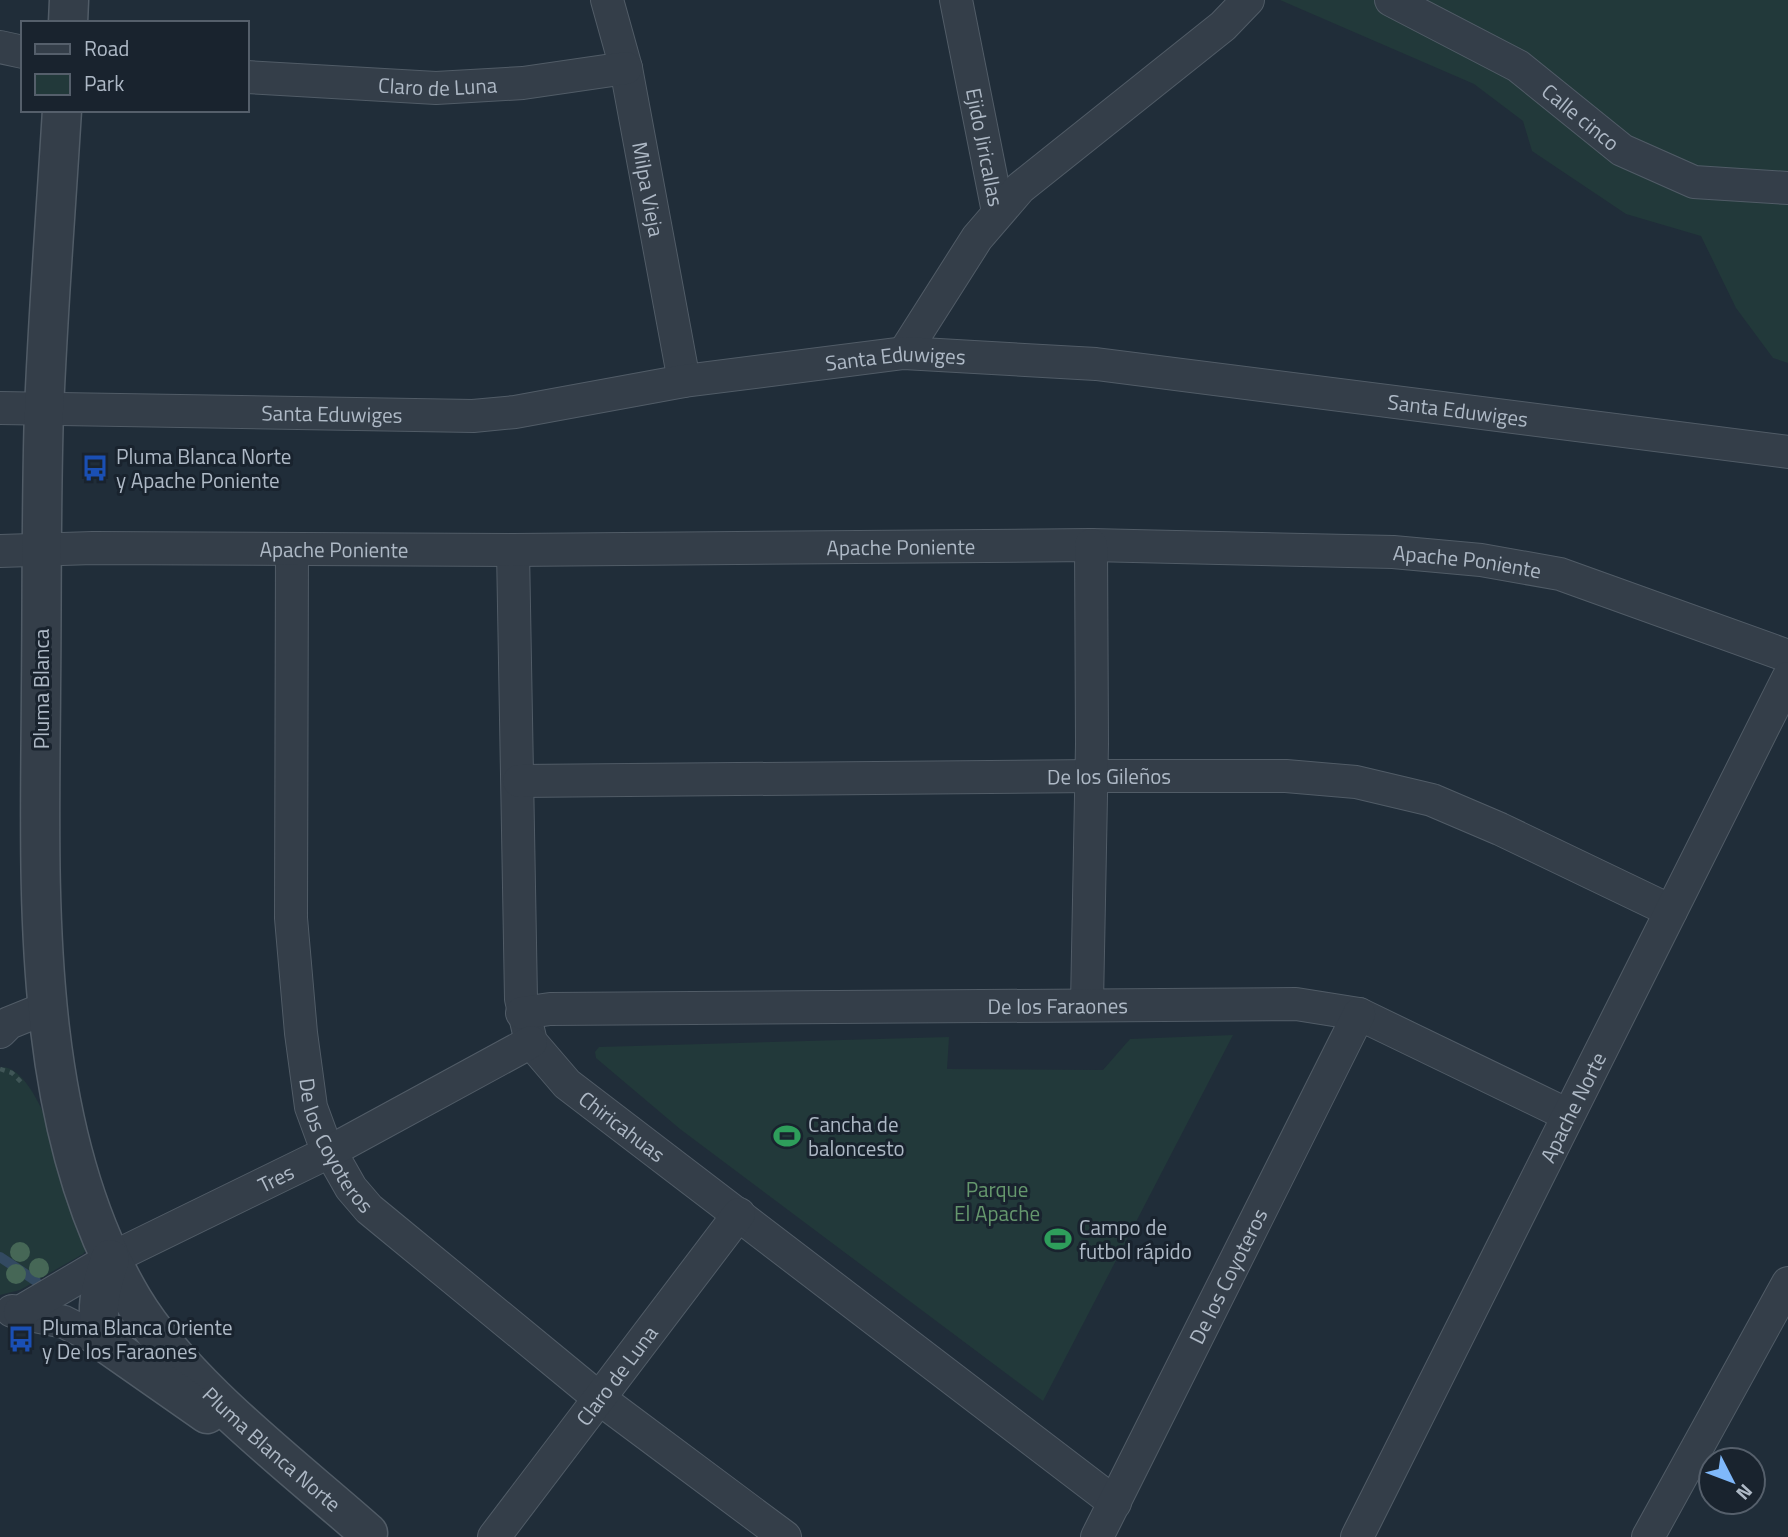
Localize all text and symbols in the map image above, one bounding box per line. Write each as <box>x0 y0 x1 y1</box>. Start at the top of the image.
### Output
legend <box>21 21 248 112</box>
text: Road <box>84 32 129 64</box>
text: Park <box>84 67 124 99</box>
street label: Claro de Luna <box>377 68 498 104</box>
street label: Calle cinco <box>1535 75 1627 158</box>
street label: Ejido Jiricallas <box>958 85 1013 209</box>
street label: Milpa Vieja <box>624 139 673 240</box>
street label: Santa Eduwiges <box>823 337 967 379</box>
street label: Santa Eduwiges <box>1386 385 1530 435</box>
street label: Santa Eduwiges <box>261 396 403 431</box>
place label: Pluma Blanca Norte y Apache Poniente <box>116 440 291 496</box>
bus stop icon: Pluma Blanca Norte y Apache Poniente <box>80 453 110 483</box>
street label: Apache Poniente <box>826 530 976 563</box>
street label: Apache Poniente <box>259 533 409 566</box>
street label: Apache Poniente <box>1392 536 1544 586</box>
street label: Pluma Blanca <box>25 628 57 749</box>
street label: De los Gileños <box>1047 760 1171 792</box>
street label: De los Faraones <box>987 989 1128 1022</box>
street label: Apache Norte <box>1531 1046 1614 1168</box>
street label: De los Coyoteros <box>291 1076 382 1220</box>
street label: Chiricahuas <box>572 1083 672 1170</box>
place label: Cancha de baloncesto <box>808 1108 905 1164</box>
sports icon: Cancha de baloncesto <box>772 1121 802 1151</box>
street label: Tres <box>252 1156 299 1200</box>
park label: Parque El Apache <box>954 1173 1040 1229</box>
street label: De los Coyoteros <box>1180 1203 1275 1349</box>
place label: Campo de futbol rápido <box>1079 1211 1192 1267</box>
sports icon: Campo de futbol rápido <box>1043 1224 1073 1254</box>
place label: Pluma Blanca Oriente y De los Faraones <box>42 1311 233 1367</box>
street label: Claro de Luna <box>568 1318 666 1432</box>
bus stop icon: Pluma Blanca Oriente y De los Faraones <box>6 1324 36 1354</box>
street label: Pluma Blanca Norte <box>196 1379 348 1519</box>
north arrow <box>1697 1446 1767 1516</box>
text: N <box>1730 1478 1760 1507</box>

